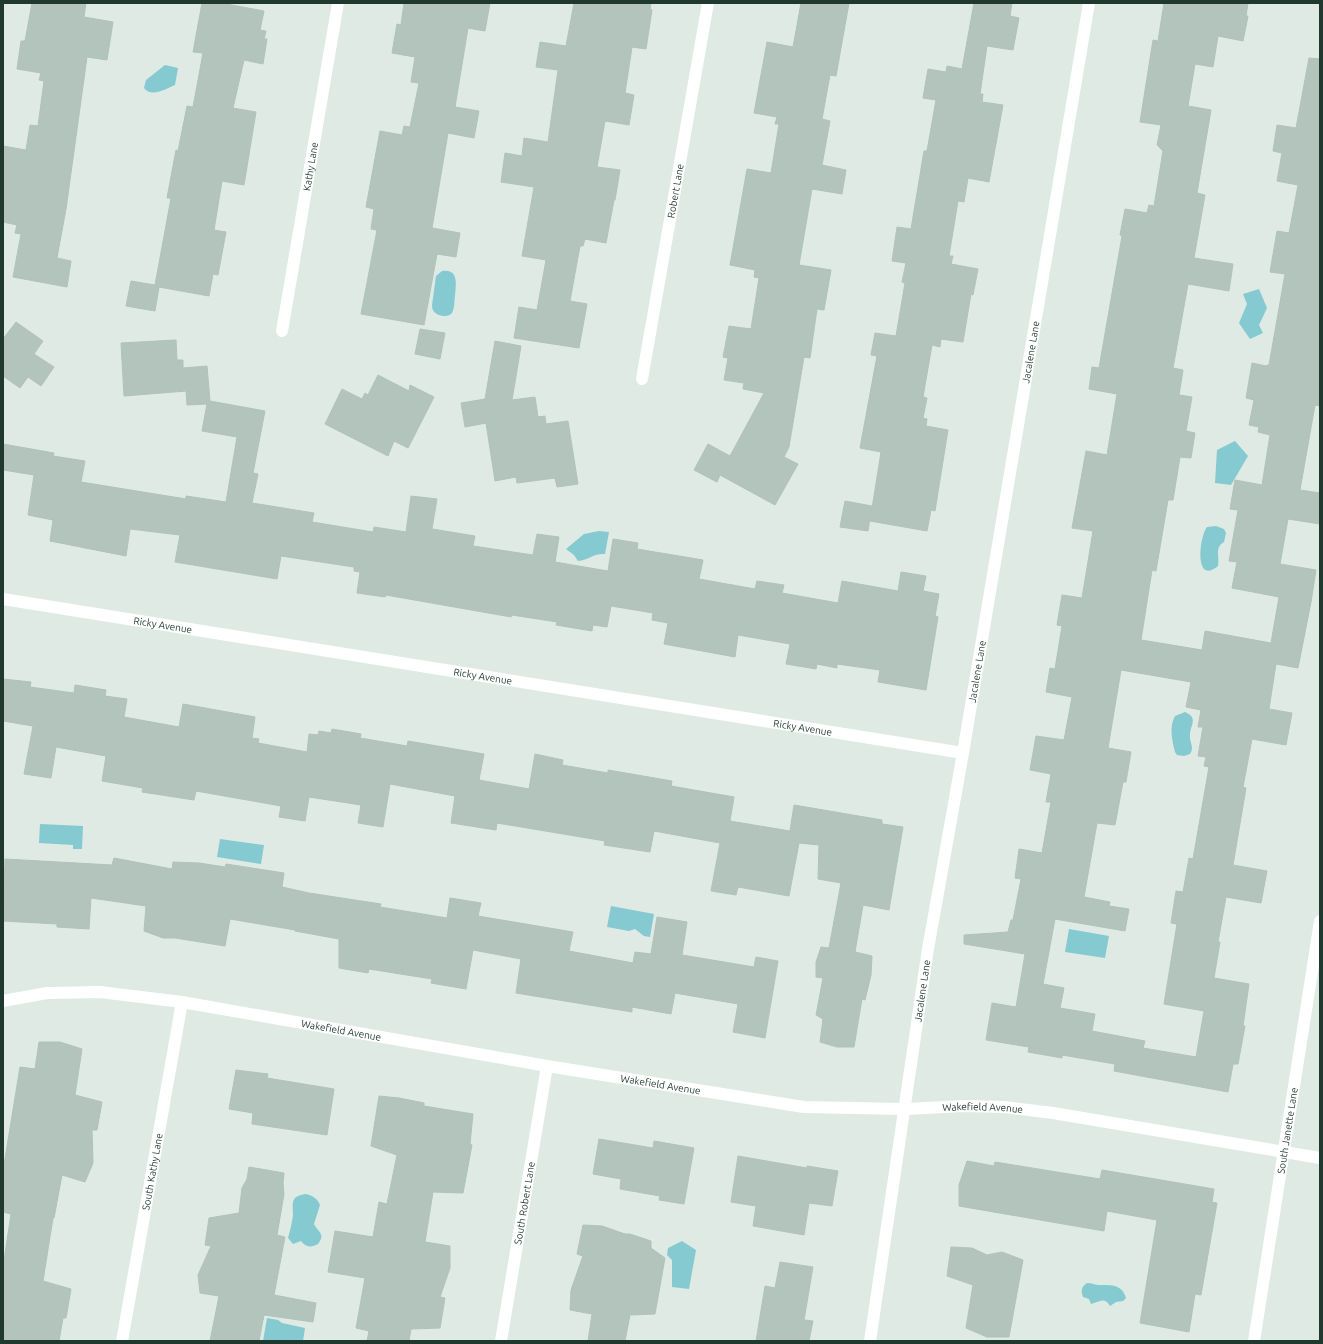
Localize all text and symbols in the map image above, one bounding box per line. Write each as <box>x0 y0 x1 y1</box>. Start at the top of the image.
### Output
street label: Kathy Lane <box>301 141 320 192</box>
street label: Robert Lane <box>665 163 686 219</box>
street label: Jacalene Lane <box>1020 320 1042 384</box>
street label: Ricky Avenue <box>133 615 193 635</box>
street label: Jacalene Lane <box>967 640 988 704</box>
street label: Ricky Avenue <box>453 666 513 687</box>
street label: Ricky Avenue <box>773 718 833 738</box>
street label: Jacalene Lane <box>912 959 932 1023</box>
street label: Wakefield Avenue <box>300 1018 382 1043</box>
street label: Wakefield Avenue <box>620 1073 701 1096</box>
street label: South Janette Lane <box>1275 1087 1300 1175</box>
street label: Wakefield Avenue <box>942 1101 1024 1115</box>
street label: South Kathy Lane <box>140 1132 165 1211</box>
street label: South Robert Lane <box>512 1161 537 1245</box>

